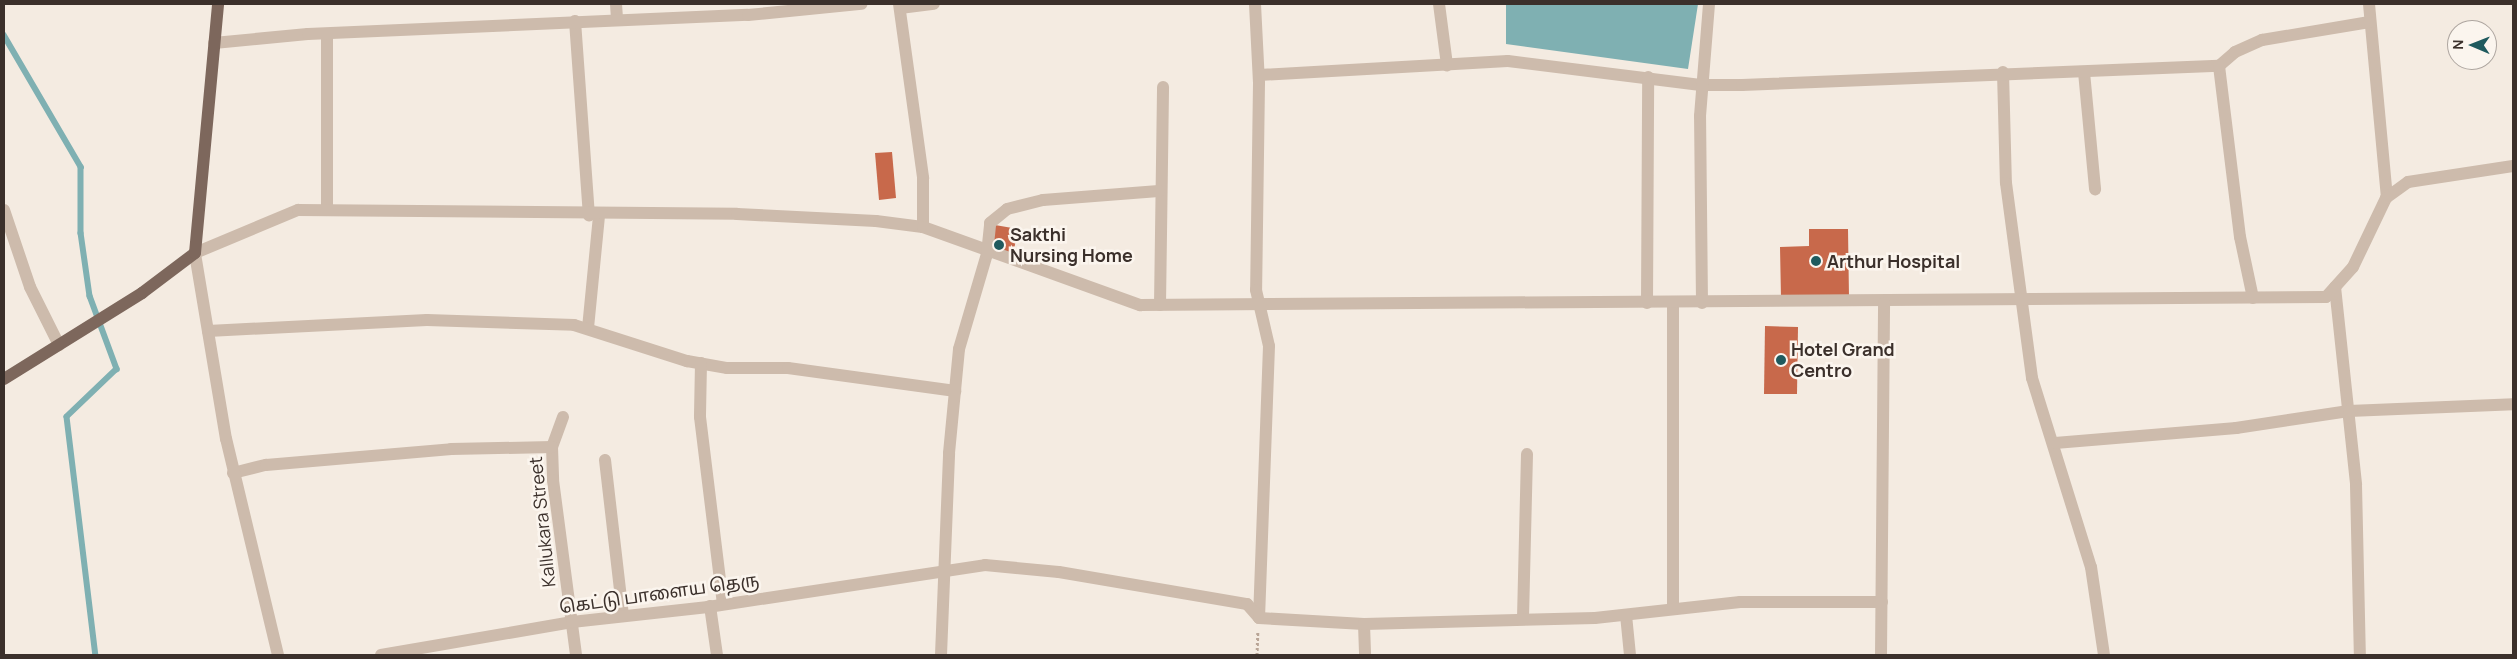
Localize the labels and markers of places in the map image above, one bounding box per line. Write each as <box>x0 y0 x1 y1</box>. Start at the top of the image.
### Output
place label: Sakthi Nursing Home <box>1010 224 1133 266</box>
marker: Sakthi Nursing Home <box>992 238 1006 252</box>
place label: Arthur Hospital <box>1827 250 1960 272</box>
marker: Arthur Hospital <box>1809 254 1823 268</box>
place label: Hotel Grand Centro <box>1791 339 1895 382</box>
marker: Hotel Grand Centro <box>1775 354 1787 366</box>

